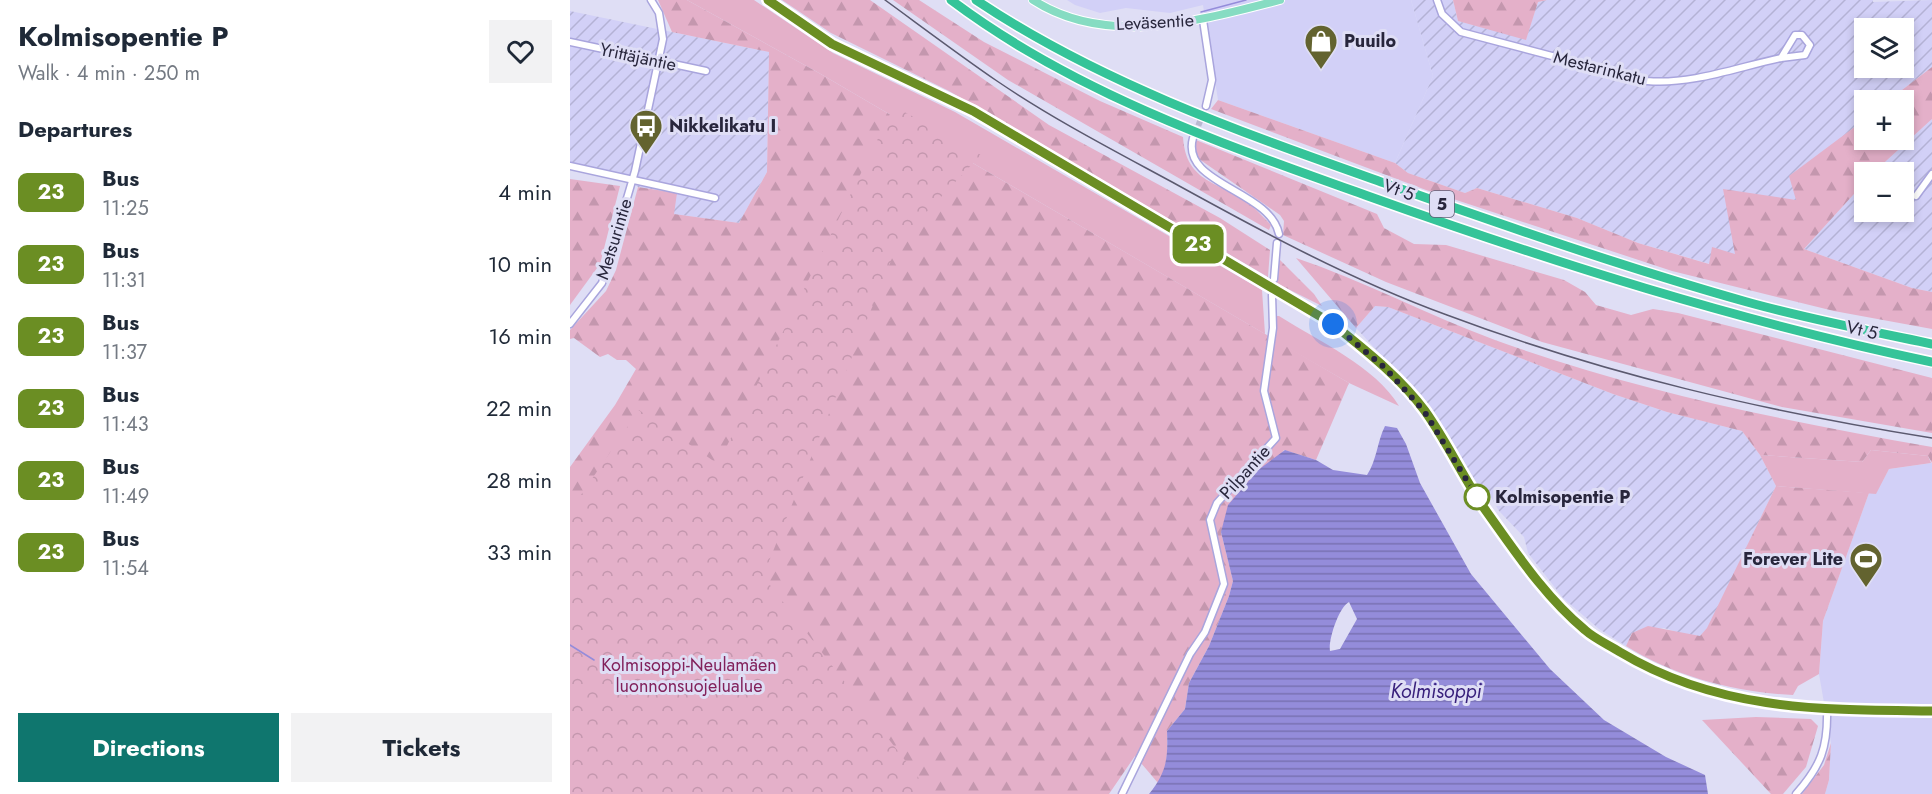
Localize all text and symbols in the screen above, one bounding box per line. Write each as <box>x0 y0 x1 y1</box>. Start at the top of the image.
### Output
street label: Leväsentie <box>1115 7 1195 37</box>
text: Kolmisopentie P <box>18 16 229 57</box>
map controls <box>1854 18 1914 222</box>
button: layers <box>1854 18 1914 78</box>
button: heart <box>489 20 552 83</box>
shop icon: Puuilo <box>1303 23 1339 70</box>
place label: Puuilo <box>1344 28 1396 54</box>
street label: Yrittäjäntie <box>597 36 679 78</box>
street label: Mestarinkatu <box>1551 44 1649 92</box>
text: Walk · 4 min · 250 m <box>18 59 200 88</box>
button: + <box>1854 90 1914 150</box>
bus stop icon: Nikkelikatu I <box>628 108 664 155</box>
text: Departures <box>18 113 132 145</box>
place label: Nikkelikatu I <box>669 113 776 139</box>
text: Bus <box>102 162 139 194</box>
button: − <box>1854 162 1914 222</box>
street label: Vt 5 <box>1380 172 1418 208</box>
text: 4 min <box>498 176 552 208</box>
text: 23 <box>38 177 64 207</box>
road number: 5 <box>1430 191 1454 217</box>
text: 11:25 <box>102 194 149 223</box>
street label: Metsurintie <box>589 195 639 283</box>
line badge: 23 <box>1171 224 1225 264</box>
text: 23 <box>1185 229 1211 259</box>
text: Bus <box>102 234 139 266</box>
text: 10 min <box>488 248 552 280</box>
text: 23 <box>38 249 64 279</box>
text: 11:31 <box>102 266 146 295</box>
text: Bus <box>102 306 139 338</box>
your location <box>1318 309 1348 339</box>
street label: Vt 5 <box>1844 314 1880 346</box>
text: 16 min <box>488 320 552 352</box>
text: 23 <box>38 321 64 351</box>
text: 11:37 <box>102 338 147 367</box>
text: Bus <box>102 378 139 410</box>
text: 22 min <box>486 392 552 424</box>
text: 23 <box>38 393 64 423</box>
text: 11:43 <box>102 410 149 439</box>
street label: Pilpantie <box>1213 439 1277 505</box>
text: Bus <box>102 450 139 482</box>
text: 28 min <box>486 464 552 496</box>
text: 23 <box>38 465 64 495</box>
text: 11:49 <box>102 482 149 511</box>
marker: Kolmisopentie P <box>1464 484 1490 510</box>
place label: Kolmisopentie P <box>1495 484 1630 510</box>
text: Bus <box>102 522 139 554</box>
text: 33 min <box>487 536 552 568</box>
text: 23 <box>38 537 64 567</box>
sports icon: Forever Lite <box>1848 541 1884 588</box>
place label: Forever Lite <box>1743 546 1843 572</box>
text: 11:54 <box>102 554 149 583</box>
park label: Kolmisoppi-Neulamäen luonnonsuojelualue <box>601 652 777 699</box>
water label: Kolmisoppi <box>1390 677 1483 706</box>
button: Directions <box>18 713 279 782</box>
button: Tickets <box>291 713 552 782</box>

